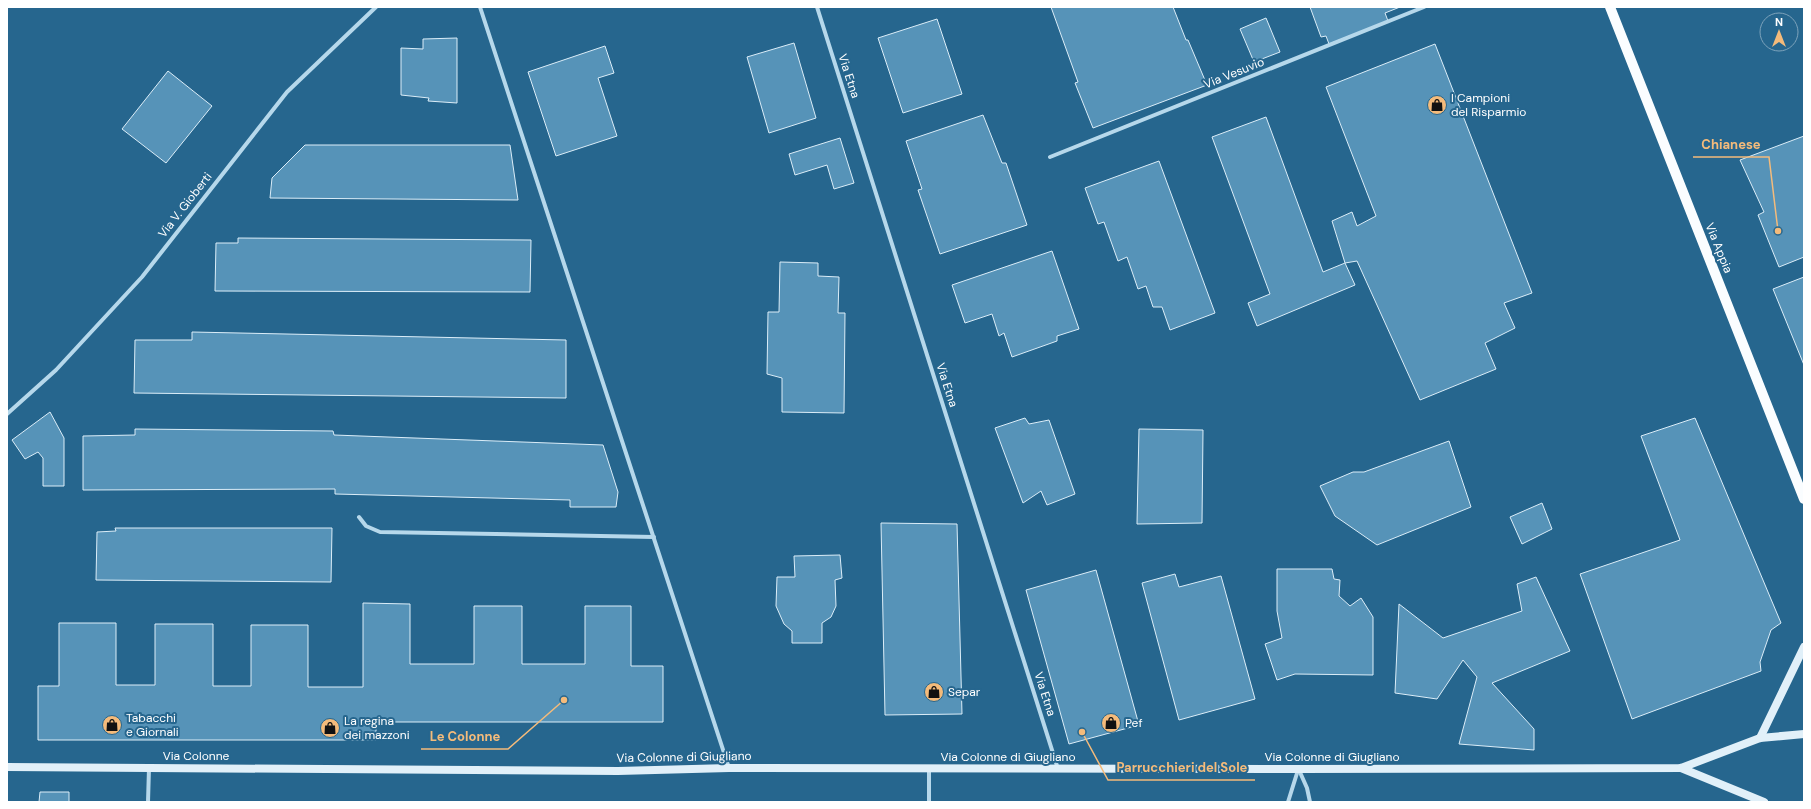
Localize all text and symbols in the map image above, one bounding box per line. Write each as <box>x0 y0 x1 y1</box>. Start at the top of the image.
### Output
north arrow <box>1759 12 1799 52</box>
text: N <box>1775 15 1783 29</box>
street label: Via Etna <box>834 52 864 100</box>
street label: Via Vesuvio <box>1201 54 1267 92</box>
place label: I Campioni del Risparmio <box>1451 90 1526 120</box>
shop icon: I Campioni del Risparmio <box>1426 94 1448 116</box>
callout: Chianese <box>1693 132 1769 157</box>
text: Chianese <box>1701 136 1761 153</box>
street label: Via V. Gioberti <box>154 169 216 241</box>
street label: Via Appia <box>1702 220 1736 276</box>
street label: Via Etna <box>932 361 962 409</box>
street label: Via Etna <box>1030 670 1060 718</box>
shop icon: Separ <box>923 681 945 703</box>
place label: Separ <box>948 684 981 700</box>
place label: Tabacchi e Giornali <box>126 710 179 740</box>
shop icon: Pef <box>1100 712 1122 734</box>
place label: La regina dei mazzoni <box>344 713 410 743</box>
shop icon: Tabacchi e Giornali <box>101 714 123 736</box>
place label: Pef <box>1125 715 1143 731</box>
shop icon: La regina dei mazzoni <box>319 717 341 739</box>
callout: Le Colonne <box>421 724 508 749</box>
text: Le Colonne <box>430 728 500 745</box>
street label: Via Colonne <box>163 748 230 764</box>
street label: Via Colonne di Giugliano <box>616 748 752 766</box>
street label: Via Colonne di Giugliano <box>940 749 1076 765</box>
street label: Via Colonne di Giugliano <box>1264 749 1400 765</box>
callout: Parrucchieri del Sole <box>1108 755 1255 780</box>
text: Parrucchieri del Sole <box>1117 759 1248 776</box>

